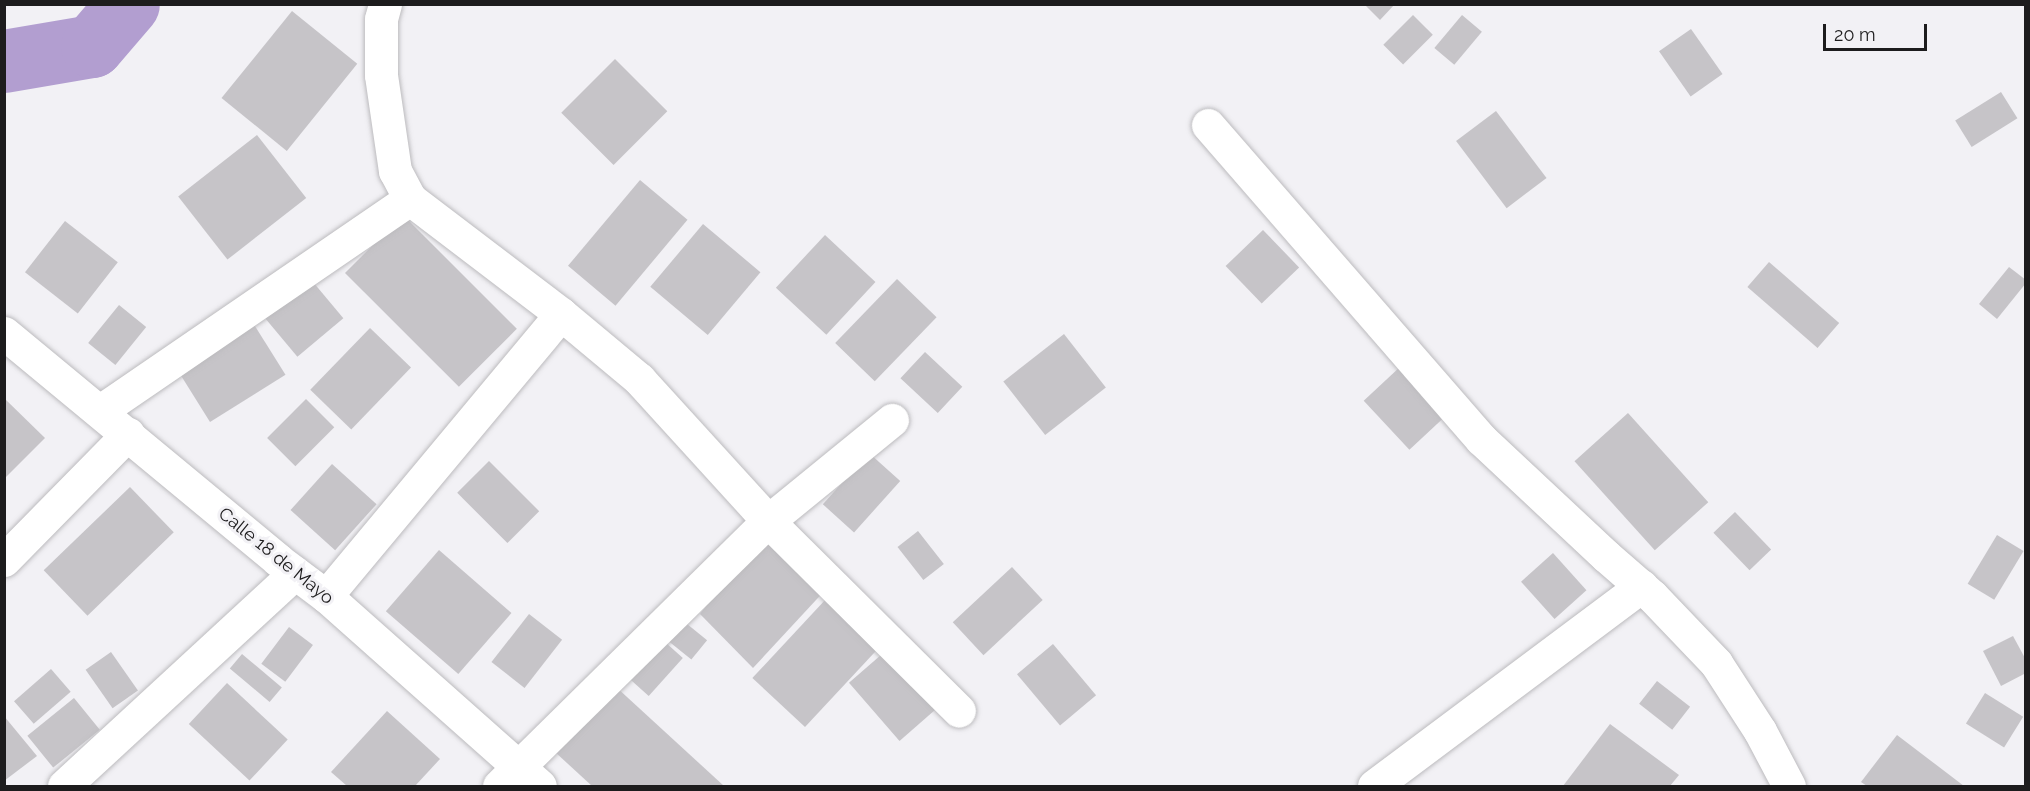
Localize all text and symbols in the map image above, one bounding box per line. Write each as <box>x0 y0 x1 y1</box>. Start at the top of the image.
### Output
scale bar <box>1826 12 1930 50</box>
text: 20 m <box>1834 24 1876 45</box>
street label: Calle 18 de Mayo <box>214 503 338 609</box>

